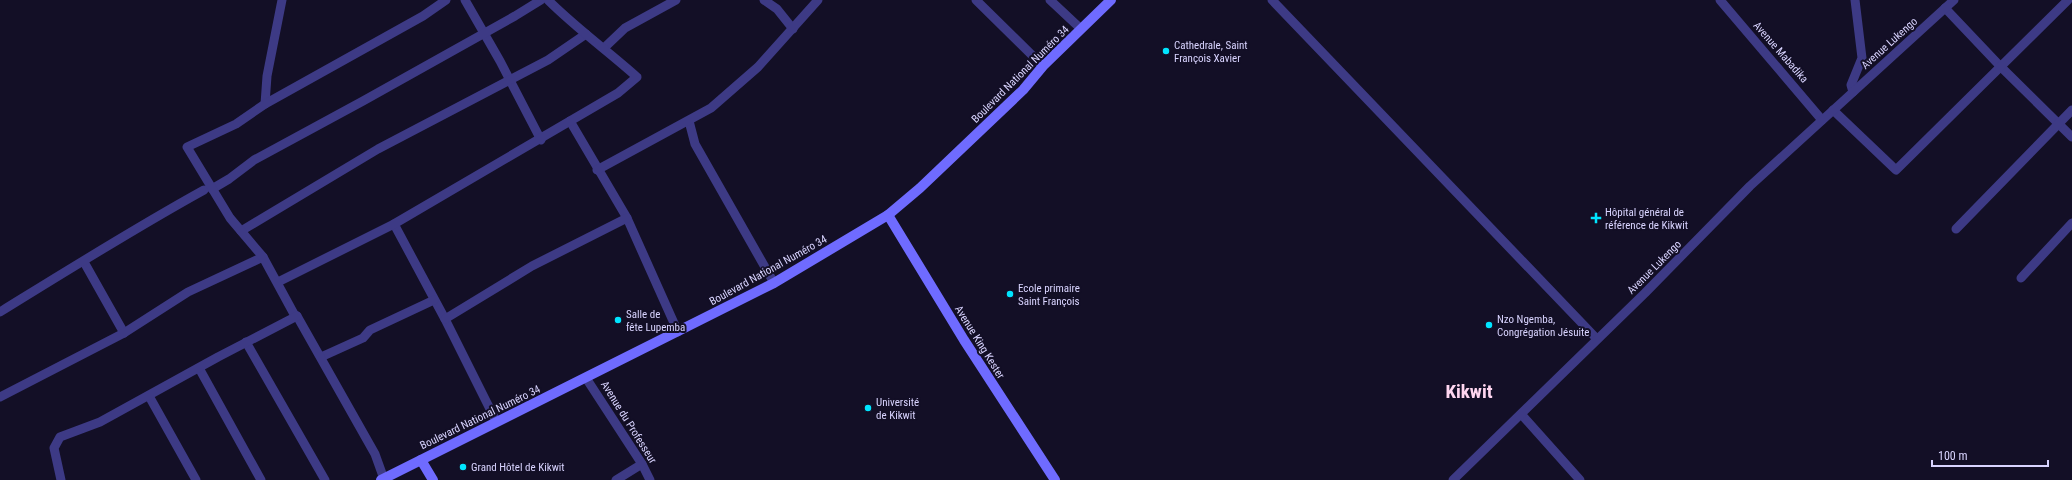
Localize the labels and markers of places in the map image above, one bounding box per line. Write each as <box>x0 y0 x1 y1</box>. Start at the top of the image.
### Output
place label: Cathedrale, Saint François Xavier <box>1174 39 1248 65</box>
marker: Cathedrale, Saint François Xavier <box>1161 46 1171 56</box>
place label: Hôpital général de référence de Kikwit <box>1605 206 1688 232</box>
marker: Hôpital général de référence de Kikwit <box>1590 212 1602 224</box>
place label: Ecole primaire Saint François <box>1018 282 1080 308</box>
marker: Ecole primaire Saint François <box>1005 289 1015 299</box>
place label: Salle de fête Lupemba <box>626 308 685 334</box>
place label: Nzo Ngemba, Congrégation Jésuite <box>1497 313 1590 339</box>
marker: Salle de fête Lupemba <box>613 315 623 325</box>
marker: Nzo Ngemba, Congrégation Jésuite <box>1484 320 1494 330</box>
place label: Université de Kikwit <box>876 396 919 422</box>
marker: Université de Kikwit <box>863 403 873 413</box>
place label: Grand Hôtel de Kikwit <box>471 461 565 474</box>
marker: Grand Hôtel de Kikwit <box>458 462 468 472</box>

